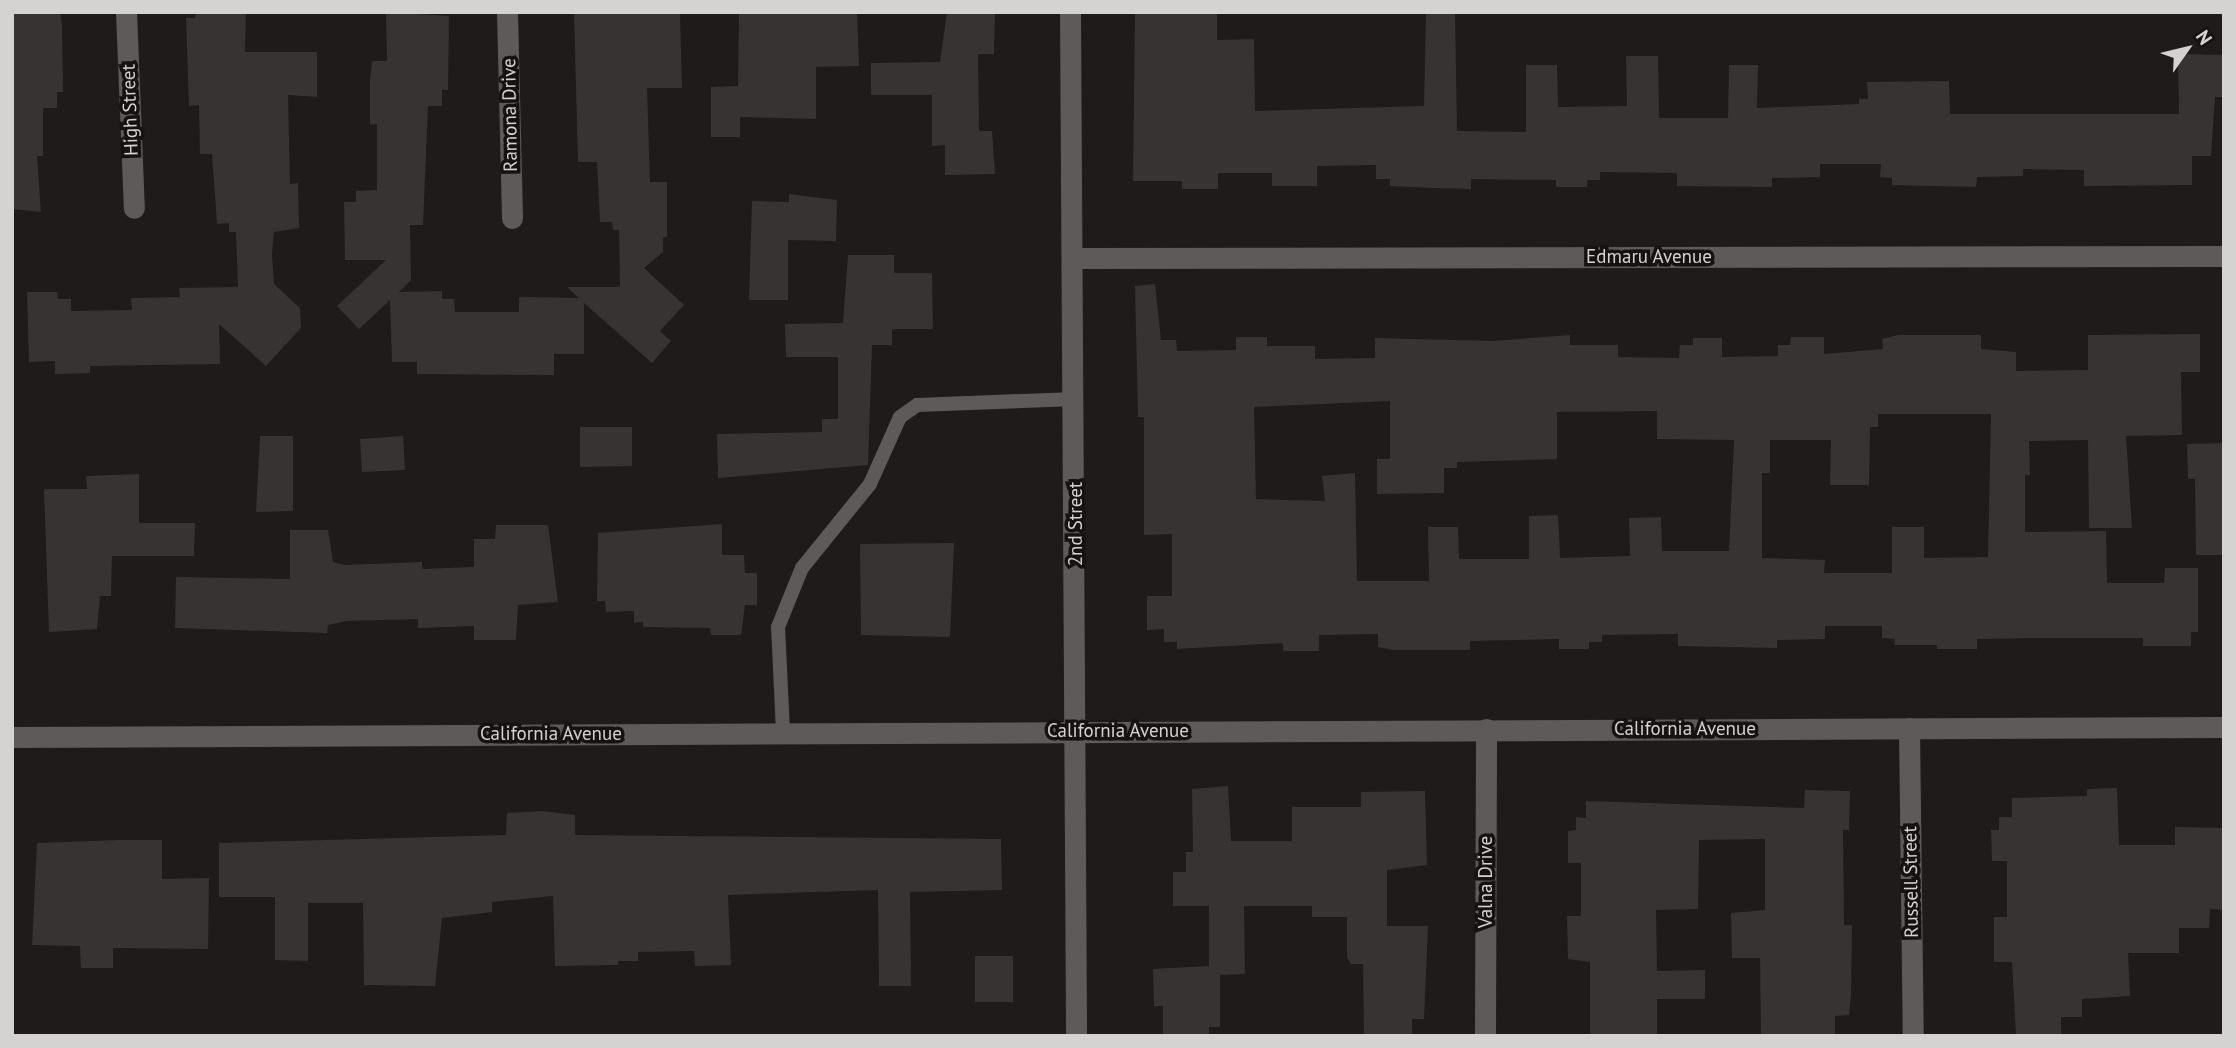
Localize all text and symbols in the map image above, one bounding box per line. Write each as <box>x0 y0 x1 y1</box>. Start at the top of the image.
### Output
north arrow <box>2152 14 2222 84</box>
text: N <box>2191 25 2218 49</box>
street label: Ramona Drive <box>498 58 522 172</box>
street label: High Street <box>117 64 143 156</box>
street label: Edmaru Avenue <box>1586 246 1712 268</box>
street label: 2nd Street <box>1065 482 1087 566</box>
street label: California Avenue <box>1614 718 1756 740</box>
street label: California Avenue <box>1047 720 1189 742</box>
street label: California Avenue <box>480 723 622 745</box>
street label: Russell Street <box>1899 826 1923 938</box>
street label: Valna Drive <box>1475 836 1497 928</box>

